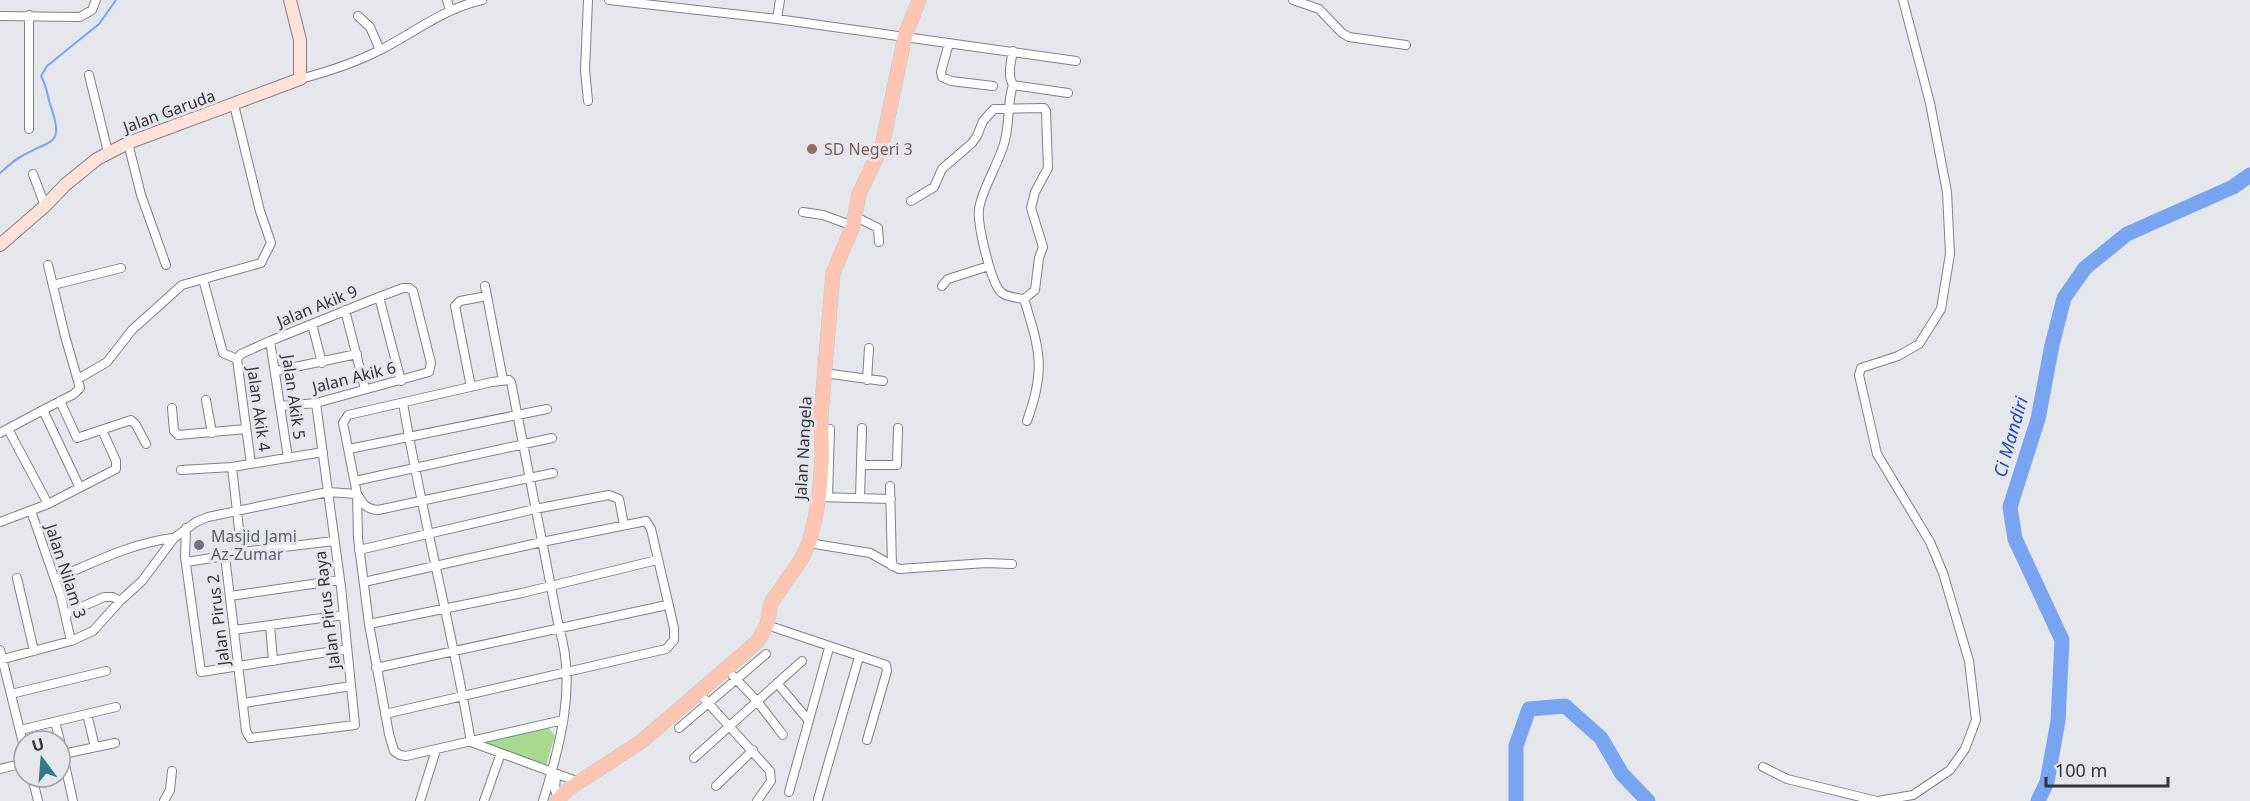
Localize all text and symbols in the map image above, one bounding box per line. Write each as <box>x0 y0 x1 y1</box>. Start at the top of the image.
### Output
street label: Jalan Garuda <box>118 84 218 139</box>
place label: SD Negeri 3 <box>824 138 913 160</box>
marker: SD Negeri 3 <box>805 142 819 156</box>
street label: Jalan Akik 9 <box>272 280 361 333</box>
street label: Jalan Akik 5 <box>277 351 311 441</box>
street label: Jalan Akik 6 <box>308 356 398 398</box>
street label: Jalan Akik 4 <box>242 363 276 453</box>
water label: Ci Mandiri <box>1987 393 2033 480</box>
street label: Jalan Nangela <box>789 396 817 502</box>
street label: Jalan Nilam 3 <box>40 519 92 621</box>
place label: Masjid Jami Az-Zumar <box>211 525 297 565</box>
marker: Masjid Jami Az-Zumar <box>192 538 206 552</box>
street label: Jalan Pirus Raya <box>309 550 345 672</box>
street label: Jalan Pirus 2 <box>201 573 235 669</box>
north arrow <box>12 729 72 789</box>
text: U <box>29 732 47 757</box>
scale bar <box>2046 750 2168 788</box>
text: 100 m <box>2055 758 2107 782</box>

